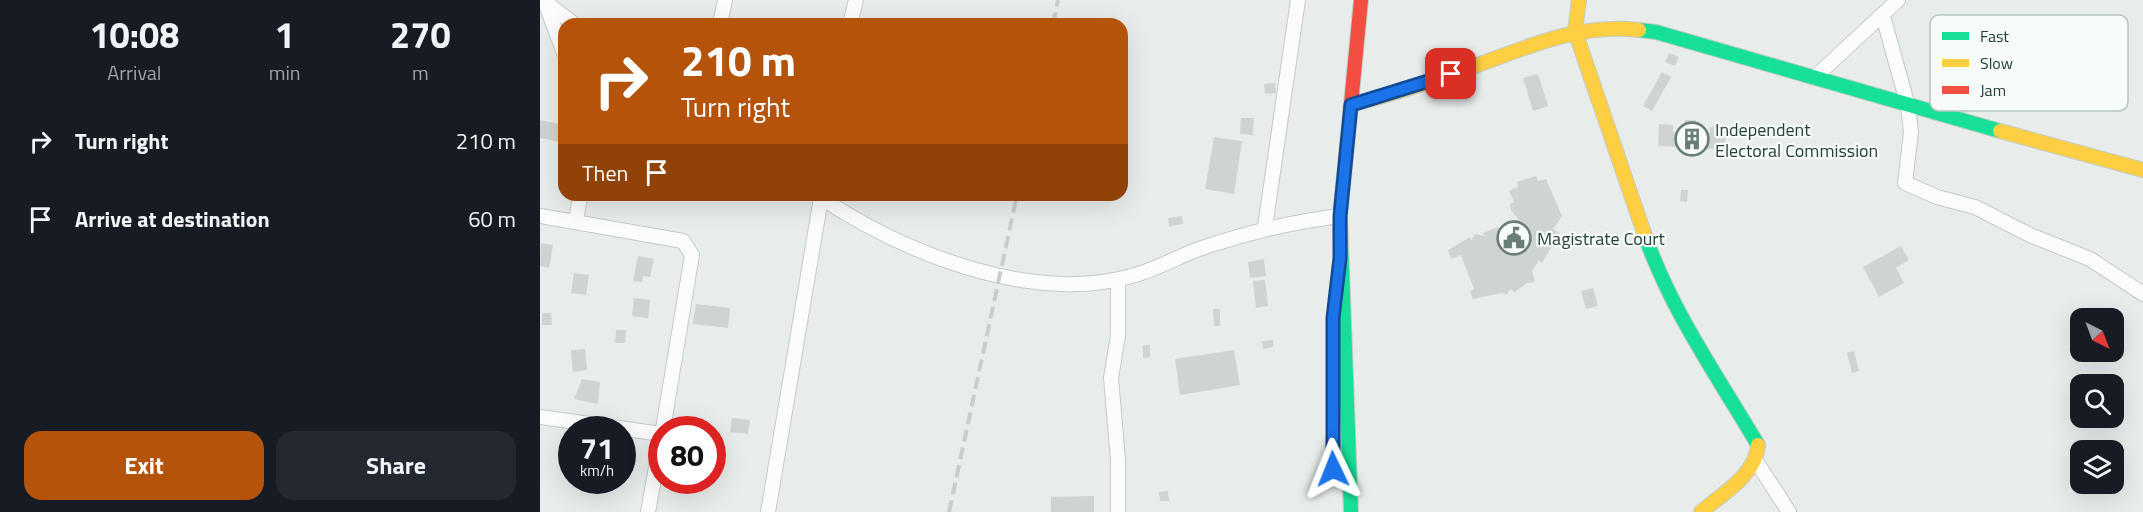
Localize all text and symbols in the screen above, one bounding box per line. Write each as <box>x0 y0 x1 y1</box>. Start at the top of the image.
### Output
text: 10:08 <box>89 7 179 62</box>
text: 1 <box>275 7 295 62</box>
text: 270 <box>390 7 451 62</box>
legend <box>1930 15 2128 111</box>
text: Fast <box>1980 24 2009 48</box>
text: 210 m <box>681 28 796 92</box>
icon: right <box>582 42 660 120</box>
pin <box>1425 48 1476 99</box>
text: Slow <box>1980 51 2013 75</box>
text: Arrival <box>107 57 162 88</box>
text: min <box>269 57 301 88</box>
text: m <box>412 57 429 88</box>
icon: arrive <box>1434 57 1467 90</box>
text: Jam <box>1980 78 2006 102</box>
text: Turn right <box>681 86 790 127</box>
place label: Independent Electoral Commission <box>1715 116 1878 164</box>
building icon: Independent Electoral Commission <box>1674 121 1710 157</box>
text: Turn right <box>75 124 169 158</box>
text: 210 m <box>456 124 516 158</box>
icon: right <box>24 125 57 158</box>
text: Then <box>582 156 628 190</box>
icon: arrive <box>640 156 673 189</box>
text: Arrive at destination <box>75 202 270 236</box>
text: 60 m <box>468 202 516 236</box>
icon: arrive <box>24 203 57 236</box>
public building icon: Magistrate Court <box>1496 220 1532 256</box>
place label: Magistrate Court <box>1537 225 1666 252</box>
north arrow <box>2070 308 2124 362</box>
map controls <box>2070 308 2124 494</box>
button: search <box>2070 374 2124 428</box>
speed limit sign: 80 <box>648 416 726 494</box>
text: 71 <box>580 425 614 471</box>
button: Exit <box>24 431 264 500</box>
button: Share <box>276 431 516 500</box>
position arrow <box>1301 437 1365 501</box>
button: layers <box>2070 440 2124 494</box>
text: km/h <box>580 459 614 482</box>

